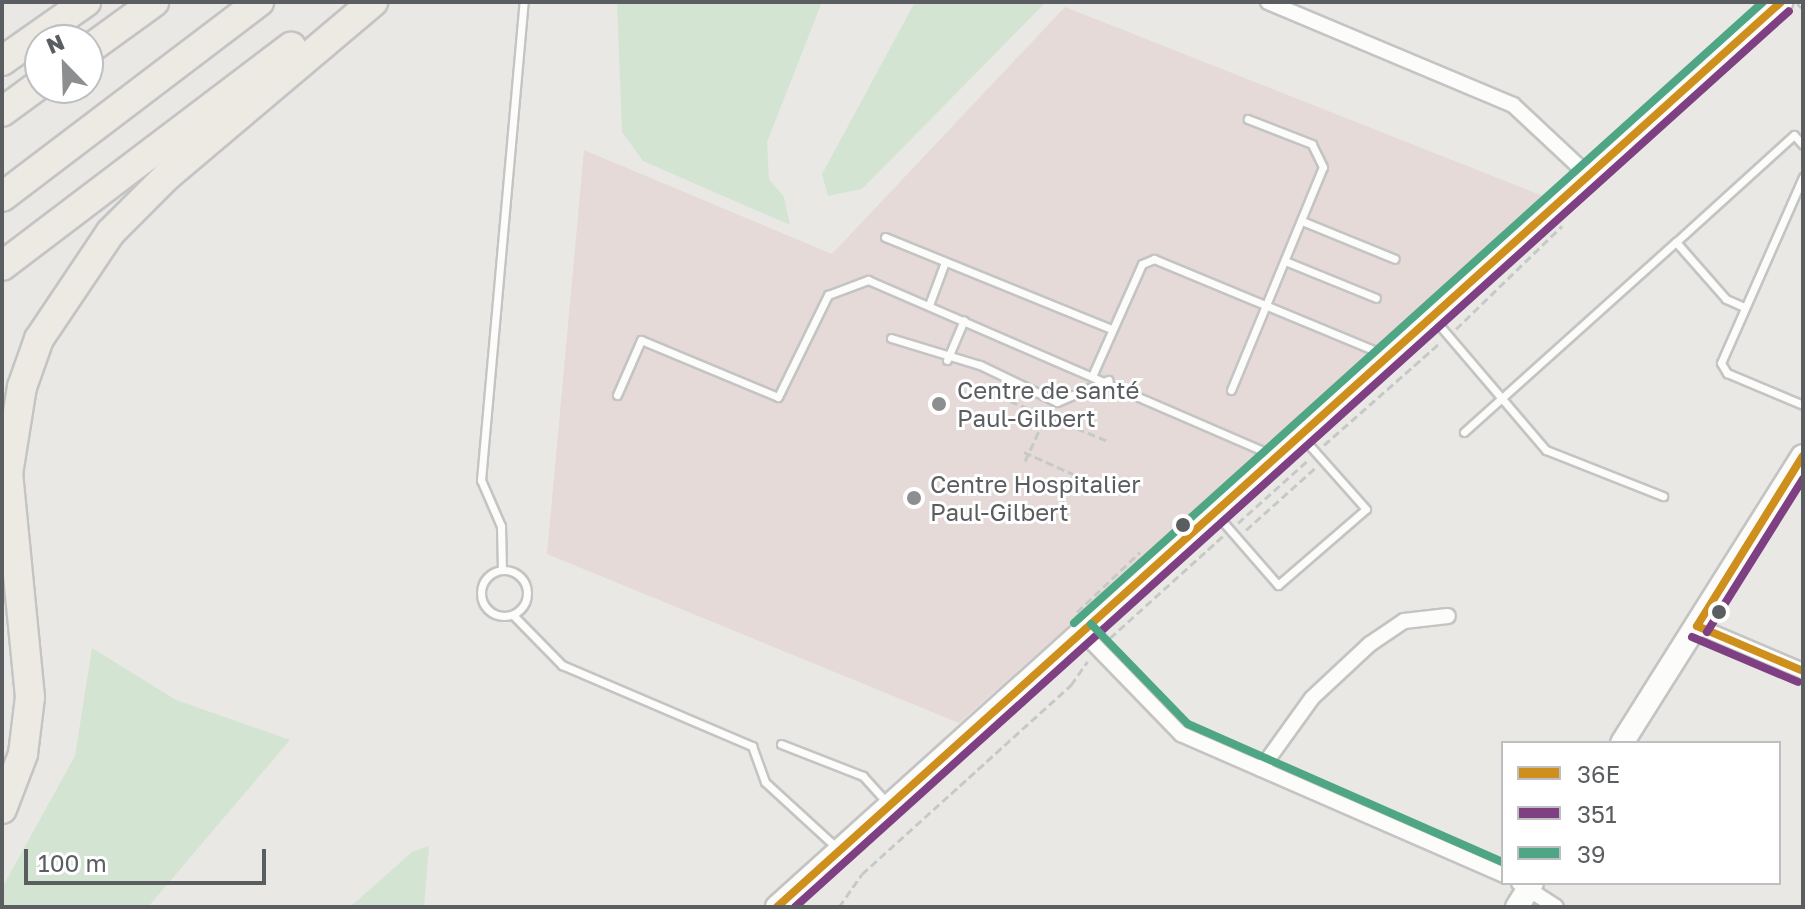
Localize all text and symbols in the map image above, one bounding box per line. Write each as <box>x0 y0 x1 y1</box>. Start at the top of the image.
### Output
north arrow <box>24 24 104 104</box>
text: N <box>42 28 68 59</box>
place label: Centre de santé Paul-Gilbert <box>957 376 1139 432</box>
marker: Centre de santé Paul-Gilbert <box>928 393 950 415</box>
place label: Centre Hospitalier Paul-Gilbert <box>930 470 1141 526</box>
marker: Centre Hospitalier Paul-Gilbert <box>905 489 923 507</box>
unlabelled marker <box>1175 517 1191 533</box>
unlabelled marker <box>1711 604 1727 620</box>
legend <box>1501 741 1781 885</box>
text: 36E <box>1577 759 1620 788</box>
text: 351 <box>1577 799 1617 828</box>
scale bar <box>28 833 270 883</box>
text: 39 <box>1577 839 1606 868</box>
text: 100 m <box>38 848 107 877</box>

